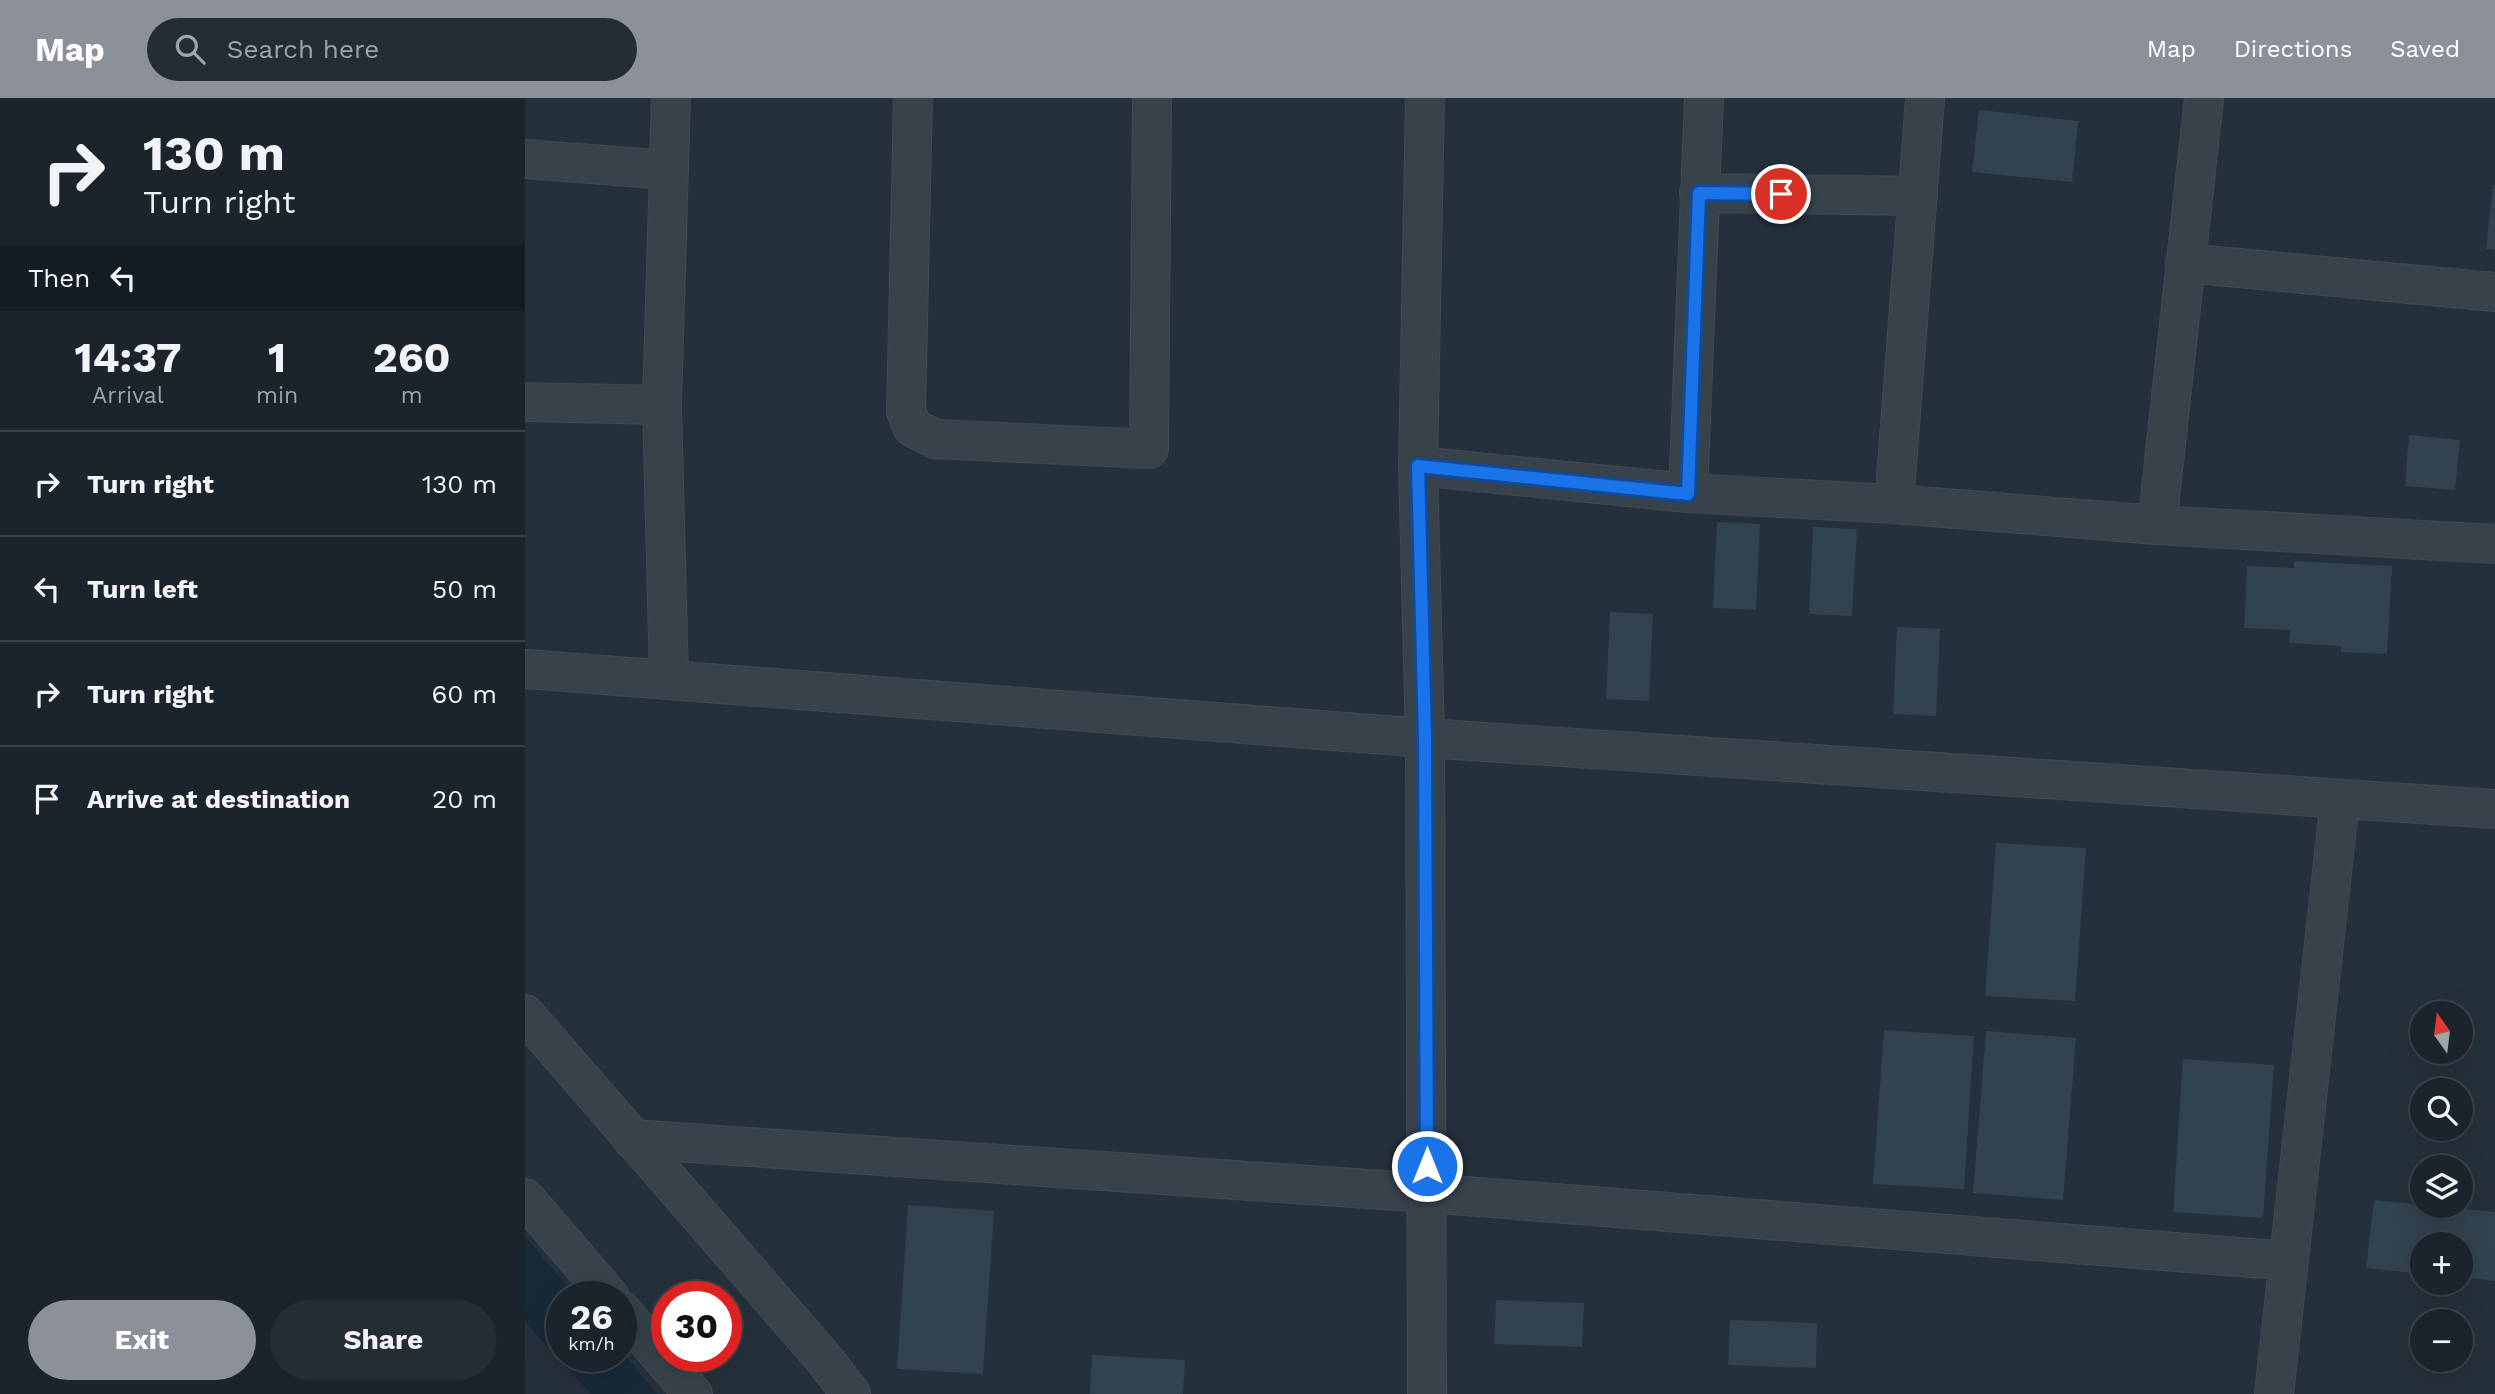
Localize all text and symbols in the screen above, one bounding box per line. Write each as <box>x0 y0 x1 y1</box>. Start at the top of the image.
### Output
search box <box>147 18 637 81</box>
text: Map <box>35 30 105 69</box>
icon: search <box>171 30 209 68</box>
text: Search here <box>227 34 379 64</box>
text: Map <box>2147 35 2196 63</box>
text: Directions <box>2234 35 2352 63</box>
text: Saved <box>2390 35 2460 63</box>
text: 130 m <box>143 124 285 182</box>
icon: right <box>28 126 119 217</box>
pin <box>1751 164 1811 224</box>
icon: arrive <box>1762 175 1800 213</box>
text: Turn right <box>143 183 295 221</box>
icon: left <box>104 259 142 297</box>
text: Then <box>28 263 90 293</box>
text: 14:37 <box>74 333 182 382</box>
text: 1 <box>268 333 286 382</box>
text: 260 <box>373 333 451 382</box>
text: Arrival <box>92 382 164 409</box>
text: min <box>256 382 298 409</box>
text: m <box>401 382 423 409</box>
icon: right <box>28 465 66 503</box>
text: Turn right <box>87 469 214 499</box>
text: 130 m <box>422 469 497 499</box>
icon: left <box>28 570 66 608</box>
text: Turn left <box>87 574 198 604</box>
text: 50 m <box>432 574 497 604</box>
icon: right <box>28 675 66 713</box>
text: Turn right <box>87 679 214 709</box>
text: 60 m <box>431 679 497 709</box>
icon: arrive <box>28 780 66 818</box>
text: Arrive at destination <box>87 784 350 814</box>
text: 20 m <box>432 784 497 814</box>
north arrow <box>2410 1001 2473 1064</box>
map controls <box>2410 1001 2473 1372</box>
button: search <box>2410 1078 2473 1141</box>
position arrow <box>1390 1129 1464 1203</box>
button: layers <box>2410 1155 2473 1218</box>
button: + <box>2410 1232 2473 1295</box>
speed limit sign: 30 <box>651 1281 742 1372</box>
text: 26 <box>570 1296 613 1338</box>
button: Exit <box>28 1300 256 1380</box>
button: Share <box>270 1300 497 1380</box>
button: − <box>2410 1309 2473 1372</box>
text: km/h <box>568 1333 615 1354</box>

